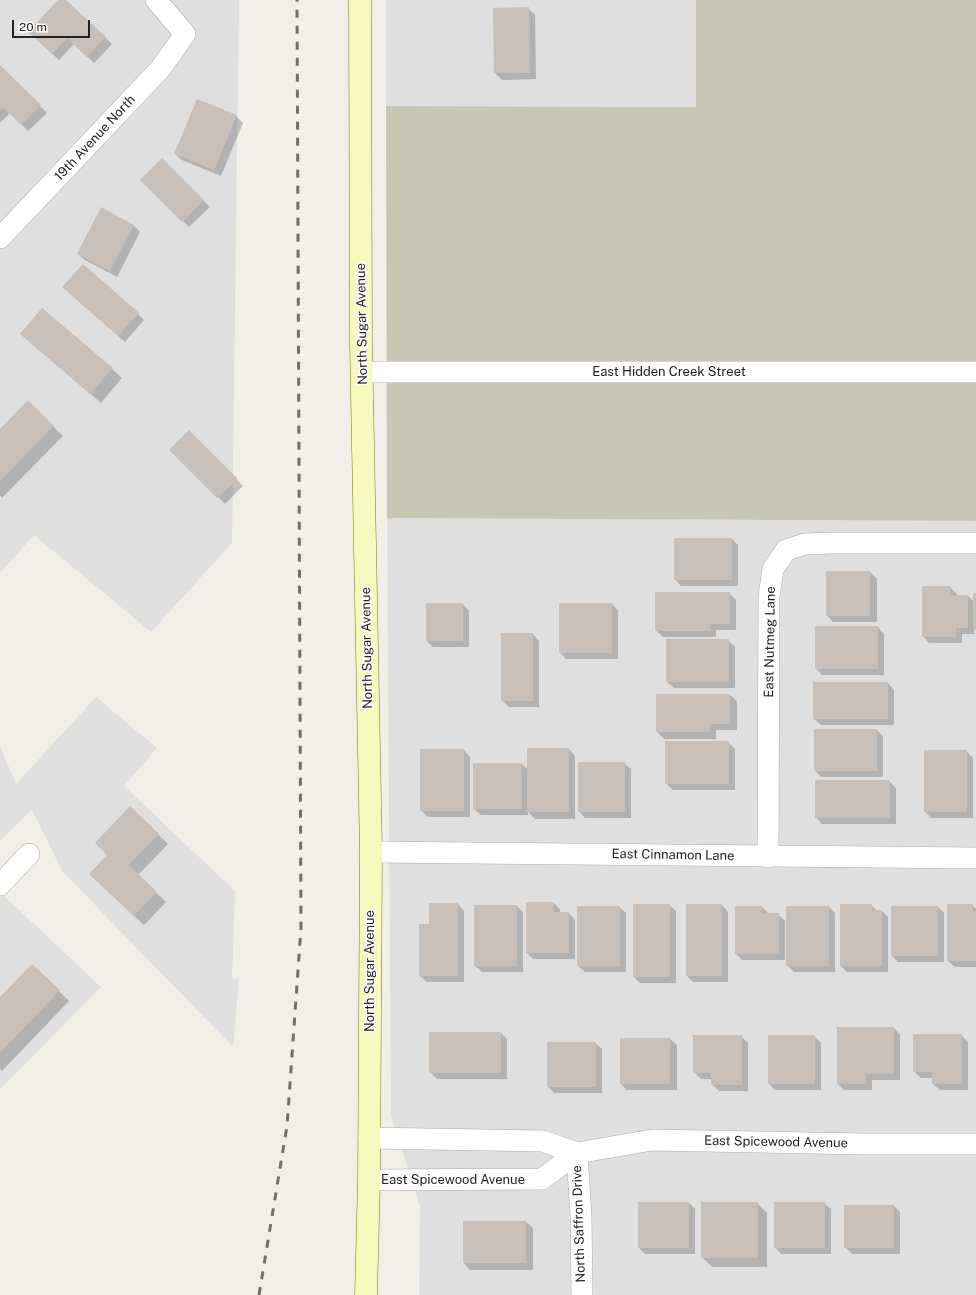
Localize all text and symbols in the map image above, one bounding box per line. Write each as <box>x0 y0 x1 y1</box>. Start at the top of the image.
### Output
scale bar <box>14 12 92 38</box>
text: 20 m <box>19 20 47 34</box>
street label: 19th Avenue North <box>51 92 139 184</box>
street label: North Sugar Avenue <box>353 263 371 385</box>
street label: East Hidden Creek Street <box>592 364 746 380</box>
street label: East Nutmeg Lane <box>761 586 779 698</box>
street label: North Sugar Avenue <box>358 587 376 709</box>
street label: East Cinnamon Lane <box>611 846 735 864</box>
street label: North Sugar Avenue <box>362 910 378 1032</box>
street label: East Spicewood Avenue <box>704 1133 848 1151</box>
street label: North Saffron Drive <box>569 1165 589 1283</box>
street label: East Spicewood Avenue <box>381 1172 525 1188</box>

